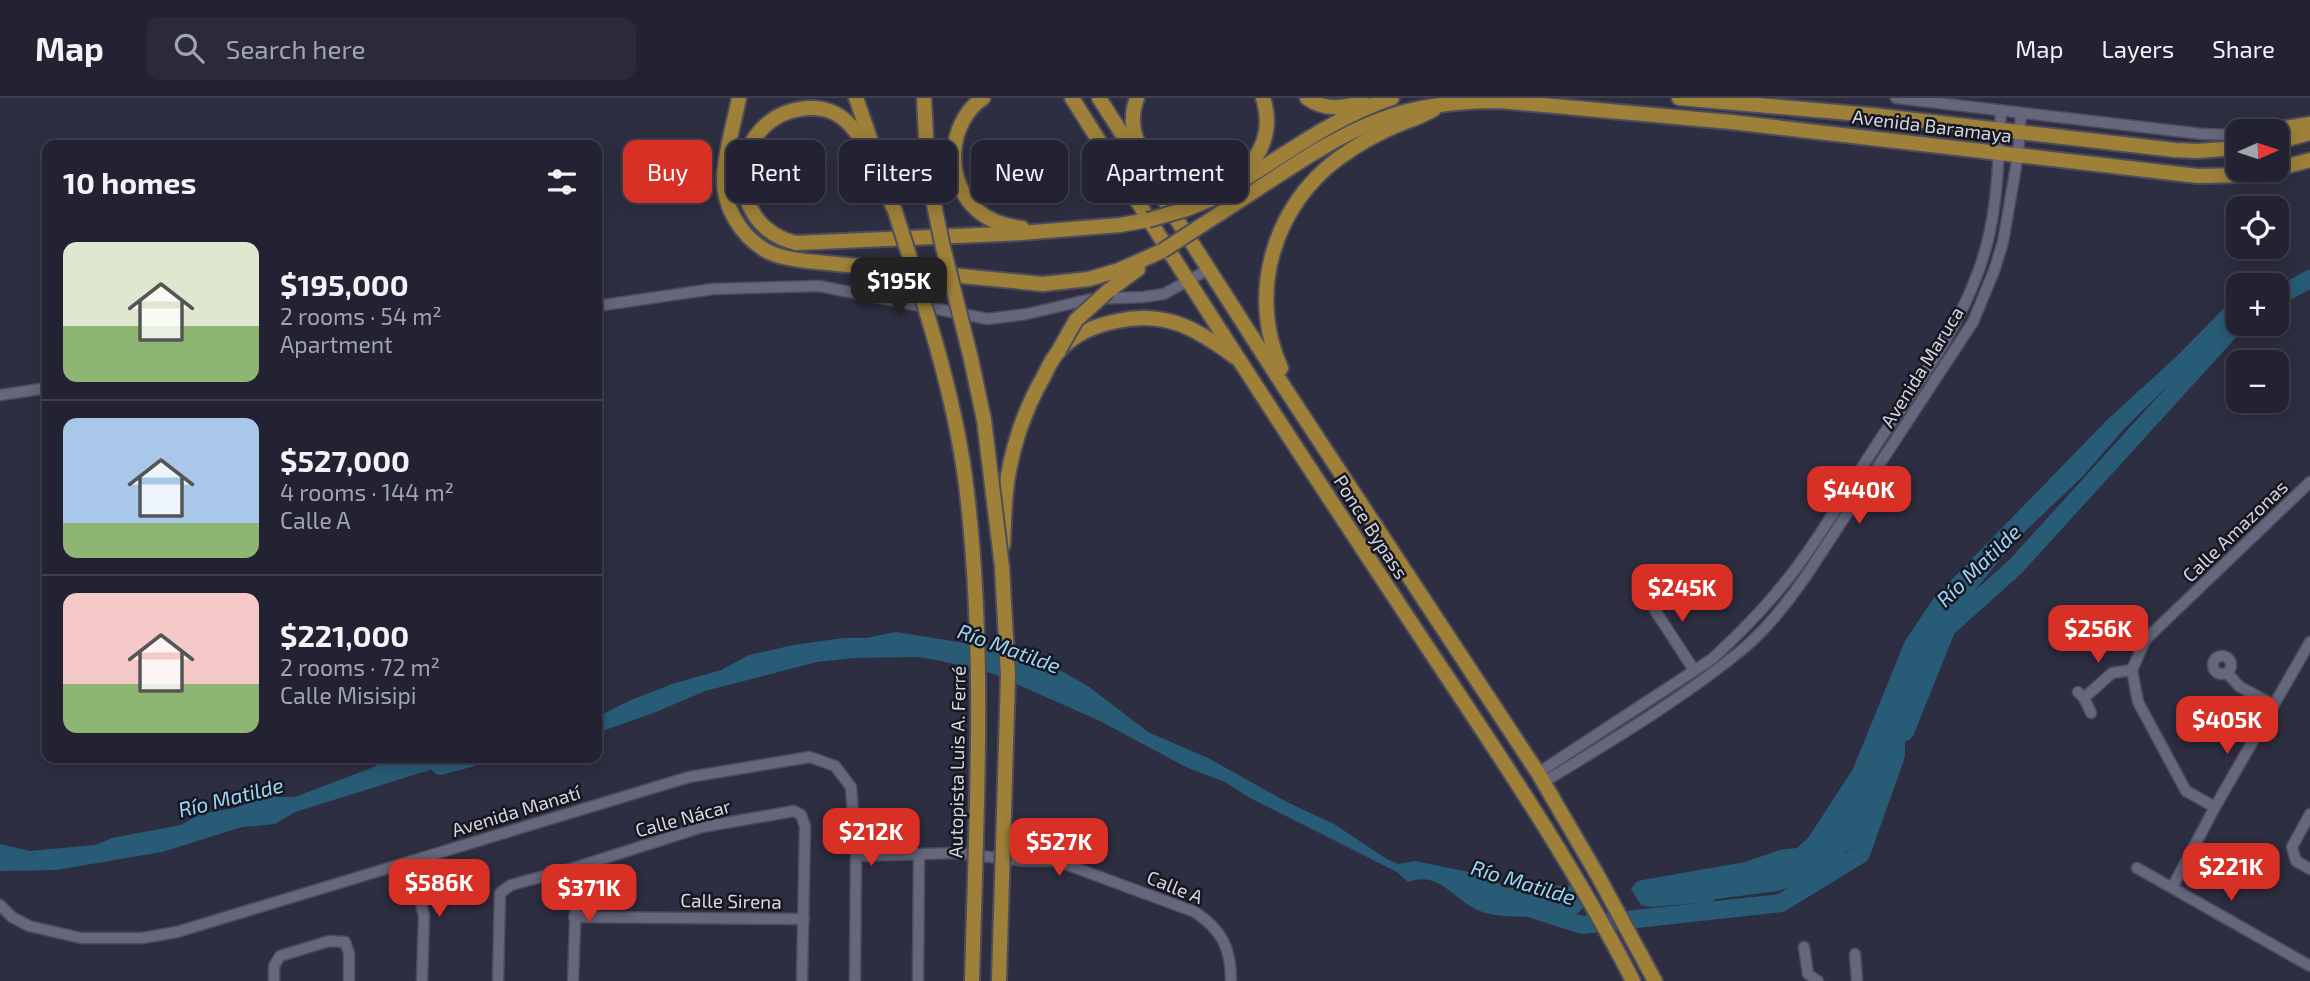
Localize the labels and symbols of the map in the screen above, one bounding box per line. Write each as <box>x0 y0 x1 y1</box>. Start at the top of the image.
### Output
street label: Avenida Baramaya <box>1851 104 2013 147</box>
north arrow <box>2226 119 2289 182</box>
pin: $195K <box>850 258 948 317</box>
street label: Avenida Maruca <box>1875 302 1968 431</box>
pin: $440K <box>1810 466 1908 526</box>
street label: Ponce Bypass <box>1329 471 1413 583</box>
street label: Calle Amazonas <box>2177 475 2292 587</box>
water label: Río Matilde <box>1931 519 2025 611</box>
pin: $245K <box>1633 564 1731 624</box>
pin: $256K <box>2049 606 2147 665</box>
water label: Río Matilde <box>955 617 1064 678</box>
street label: Autopista Luis A. Ferré <box>943 666 970 858</box>
pin: $405K <box>2178 696 2276 756</box>
water label: Río Matilde <box>175 771 286 822</box>
street label: Avenida Manatí <box>449 780 584 841</box>
street label: Calle Nácar <box>632 794 734 841</box>
pin: $212K <box>822 808 920 868</box>
pin: $527K <box>1010 818 1108 878</box>
pin: $221K <box>2182 844 2280 903</box>
water label: Río Matilde <box>1468 854 1579 909</box>
pin: $586K <box>390 860 488 919</box>
pin: $371K <box>540 864 638 924</box>
street label: Calle A <box>1144 865 1207 908</box>
street label: Calle Sirena <box>680 888 782 913</box>

